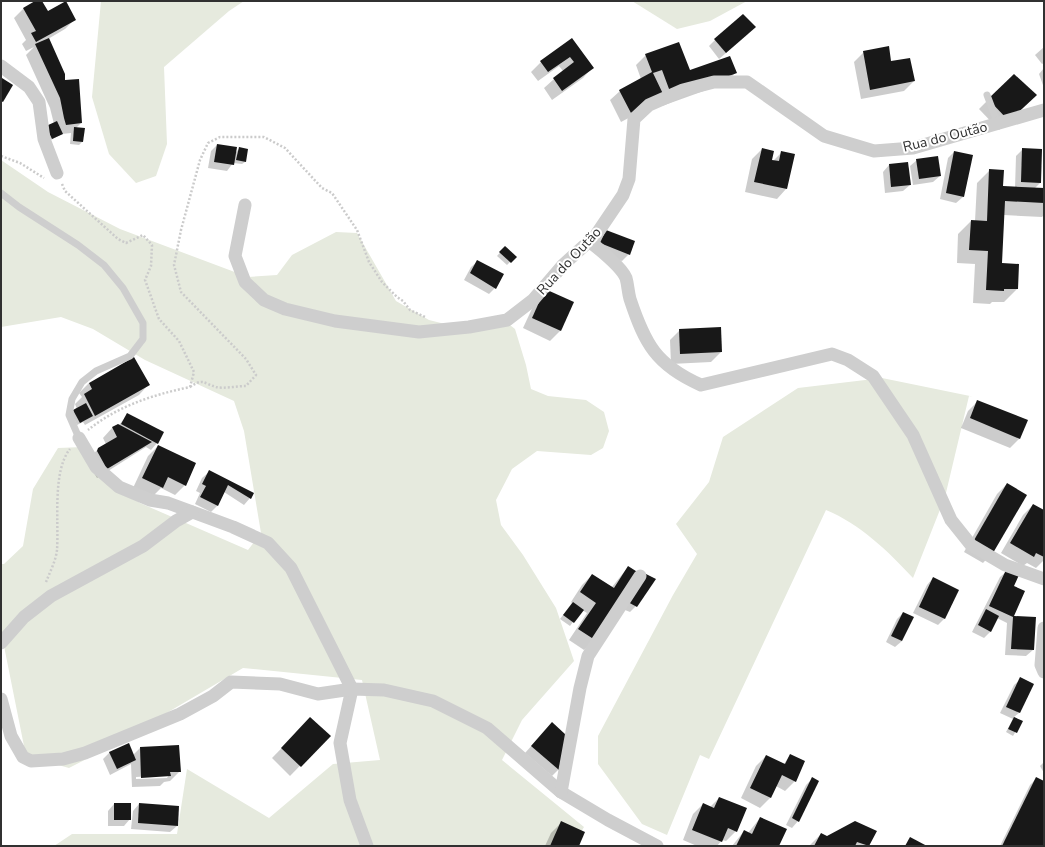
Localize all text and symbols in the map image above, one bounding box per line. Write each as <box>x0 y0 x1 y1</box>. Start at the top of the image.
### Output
street label: Rua do Outão <box>901 117 989 157</box>
street label: Rua do Outão <box>533 223 606 299</box>

